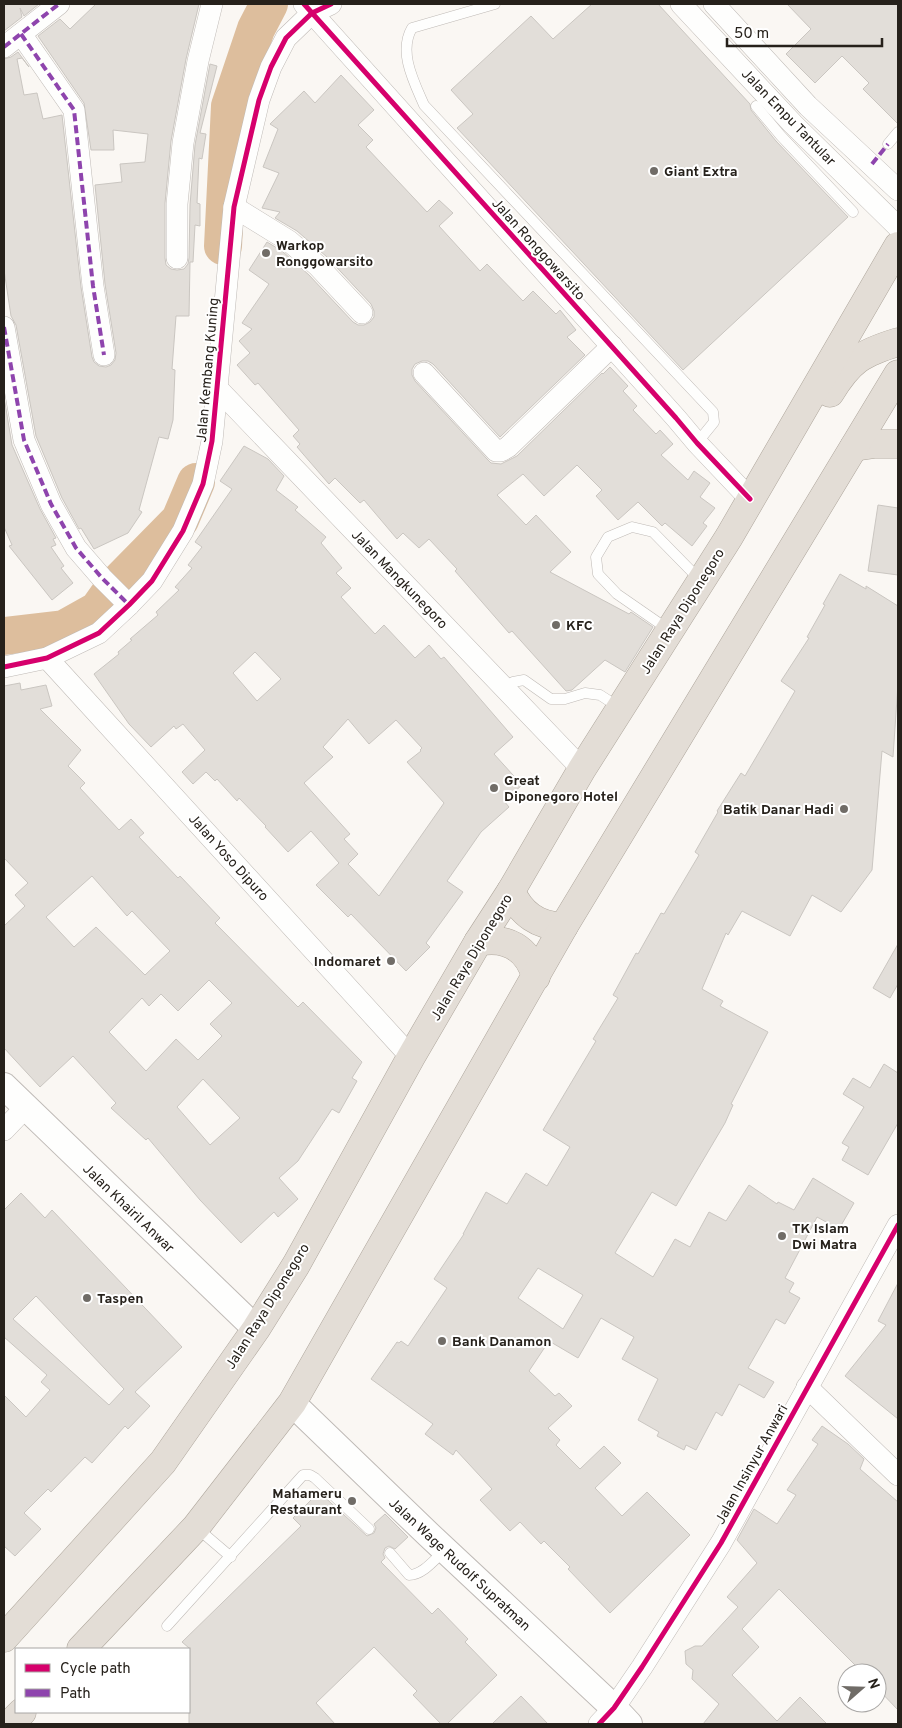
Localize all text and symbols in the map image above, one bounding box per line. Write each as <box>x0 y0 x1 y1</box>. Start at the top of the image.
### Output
scale bar <box>727 15 882 47</box>
text: 50 m <box>734 25 769 44</box>
street label: Jalan Empu Tantular <box>737 66 839 170</box>
place label: Giant Extra <box>664 164 738 181</box>
marker: Giant Extra <box>648 165 660 177</box>
street label: Jalan Ronggowarsito <box>488 196 588 305</box>
place label: Warkop Ronggowarsito <box>276 238 373 271</box>
marker: Warkop Ronggowarsito <box>260 247 272 259</box>
street label: Jalan Kembang Kuning <box>194 297 223 443</box>
street label: Jalan Mangkunegoro <box>347 527 451 633</box>
street label: Jalan Raya Diponegoro <box>638 546 729 678</box>
place label: KFC <box>566 618 593 635</box>
marker: KFC <box>550 619 562 631</box>
place label: Great Diponegoro Hotel <box>504 773 618 806</box>
marker: Great Diponegoro Hotel <box>488 782 500 794</box>
place label: Batik Danar Hadi <box>723 802 834 819</box>
marker: Batik Danar Hadi <box>838 803 850 815</box>
street label: Jalan Yoso Dipuro <box>184 811 272 905</box>
street label: Jalan Raya Diponegoro <box>428 891 517 1024</box>
place label: Indomaret <box>314 954 381 971</box>
marker: Indomaret <box>385 955 397 967</box>
street label: Jalan Khairil Anwar <box>79 1161 178 1258</box>
place label: TK Islam Dwi Matra <box>792 1221 857 1254</box>
marker: TK Islam Dwi Matra <box>776 1230 788 1242</box>
street label: Jalan Raya Diponegoro <box>223 1241 314 1373</box>
place label: Taspen <box>97 1291 144 1308</box>
marker: Taspen <box>81 1292 93 1304</box>
place label: Bank Danamon <box>452 1334 551 1351</box>
marker: Bank Danamon <box>436 1335 448 1347</box>
street label: Jalan Insinyur Anwari <box>712 1402 792 1528</box>
place label: Mahameru Restaurant <box>270 1486 342 1519</box>
marker: Mahameru Restaurant <box>346 1495 358 1507</box>
street label: Jalan Wage Rudolf Supratman <box>385 1495 533 1635</box>
legend <box>15 1648 190 1713</box>
text: Cycle path <box>60 1660 131 1679</box>
north arrow <box>837 1663 887 1713</box>
text: N <box>863 1676 883 1692</box>
text: Path <box>60 1685 91 1704</box>

